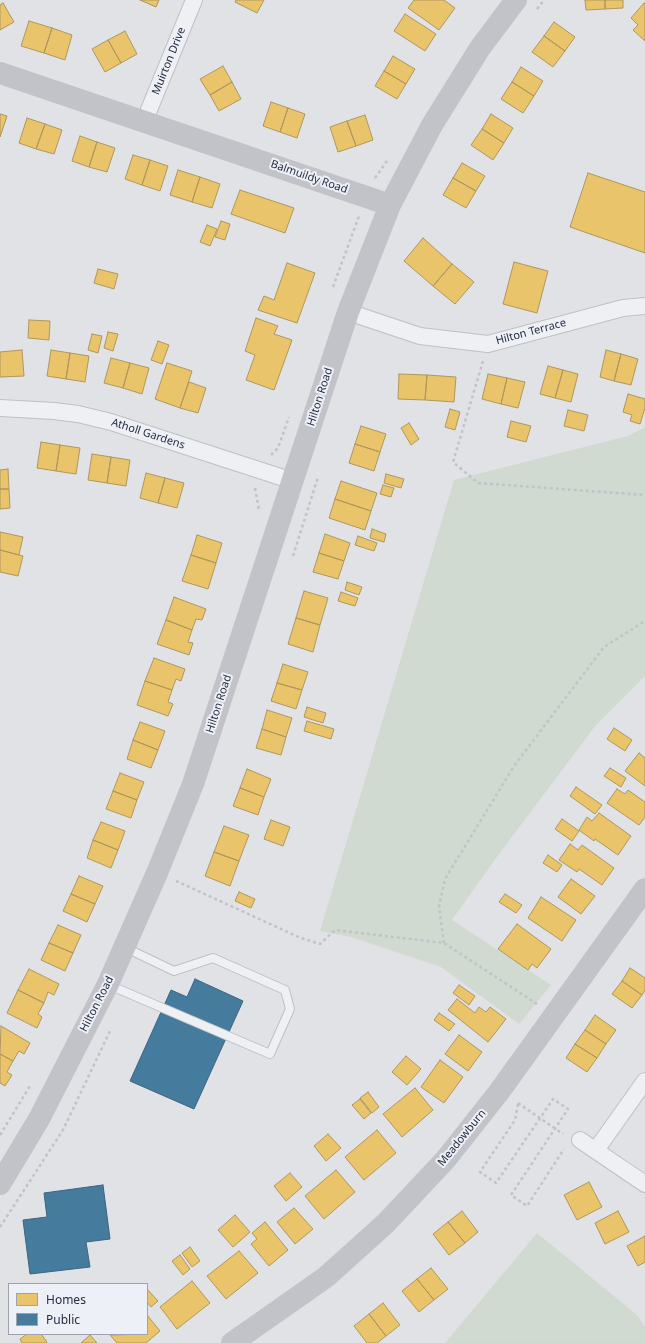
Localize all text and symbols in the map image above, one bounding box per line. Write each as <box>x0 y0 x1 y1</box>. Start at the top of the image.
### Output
street label: Muirton Drive <box>149 25 189 97</box>
street label: Balmuildy Road <box>269 158 349 196</box>
street label: Hilton Terrace <box>494 316 568 348</box>
street label: Hilton Road <box>304 366 336 428</box>
street label: Atholl Gardens <box>110 416 186 452</box>
street label: Hilton Road <box>203 673 235 735</box>
street label: Hilton Road <box>77 974 117 1034</box>
street label: Meadowburn <box>435 1107 489 1169</box>
legend <box>8 1283 148 1335</box>
text: Homes <box>46 1291 86 1308</box>
text: Public <box>46 1311 80 1328</box>

